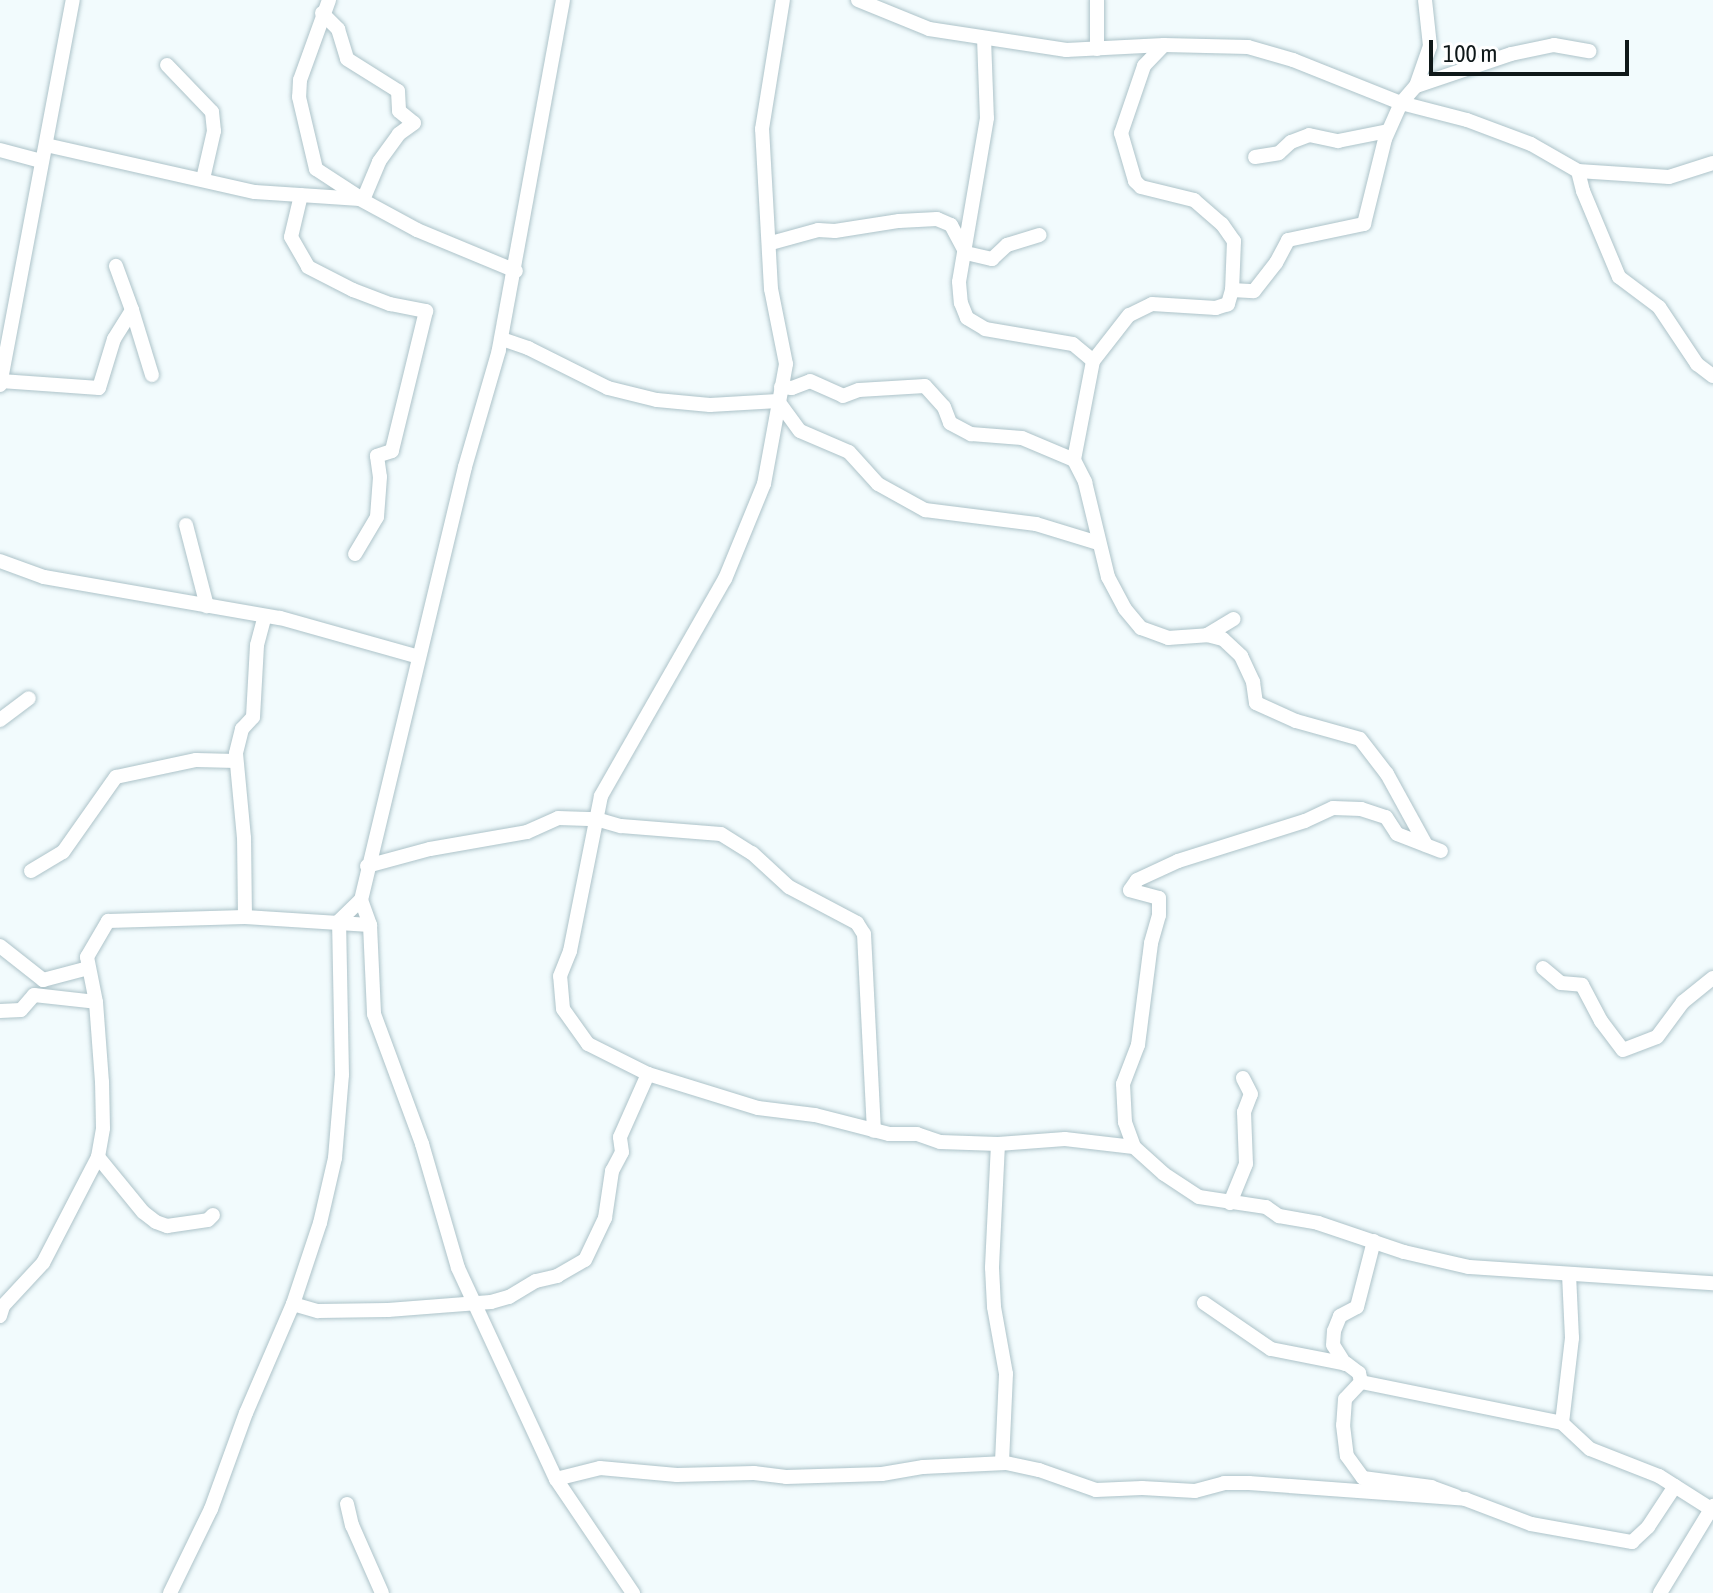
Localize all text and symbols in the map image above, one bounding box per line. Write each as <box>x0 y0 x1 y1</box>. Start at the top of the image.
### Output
scale bar <box>1433 24 1633 74</box>
text: 100 m <box>1443 40 1497 67</box>

